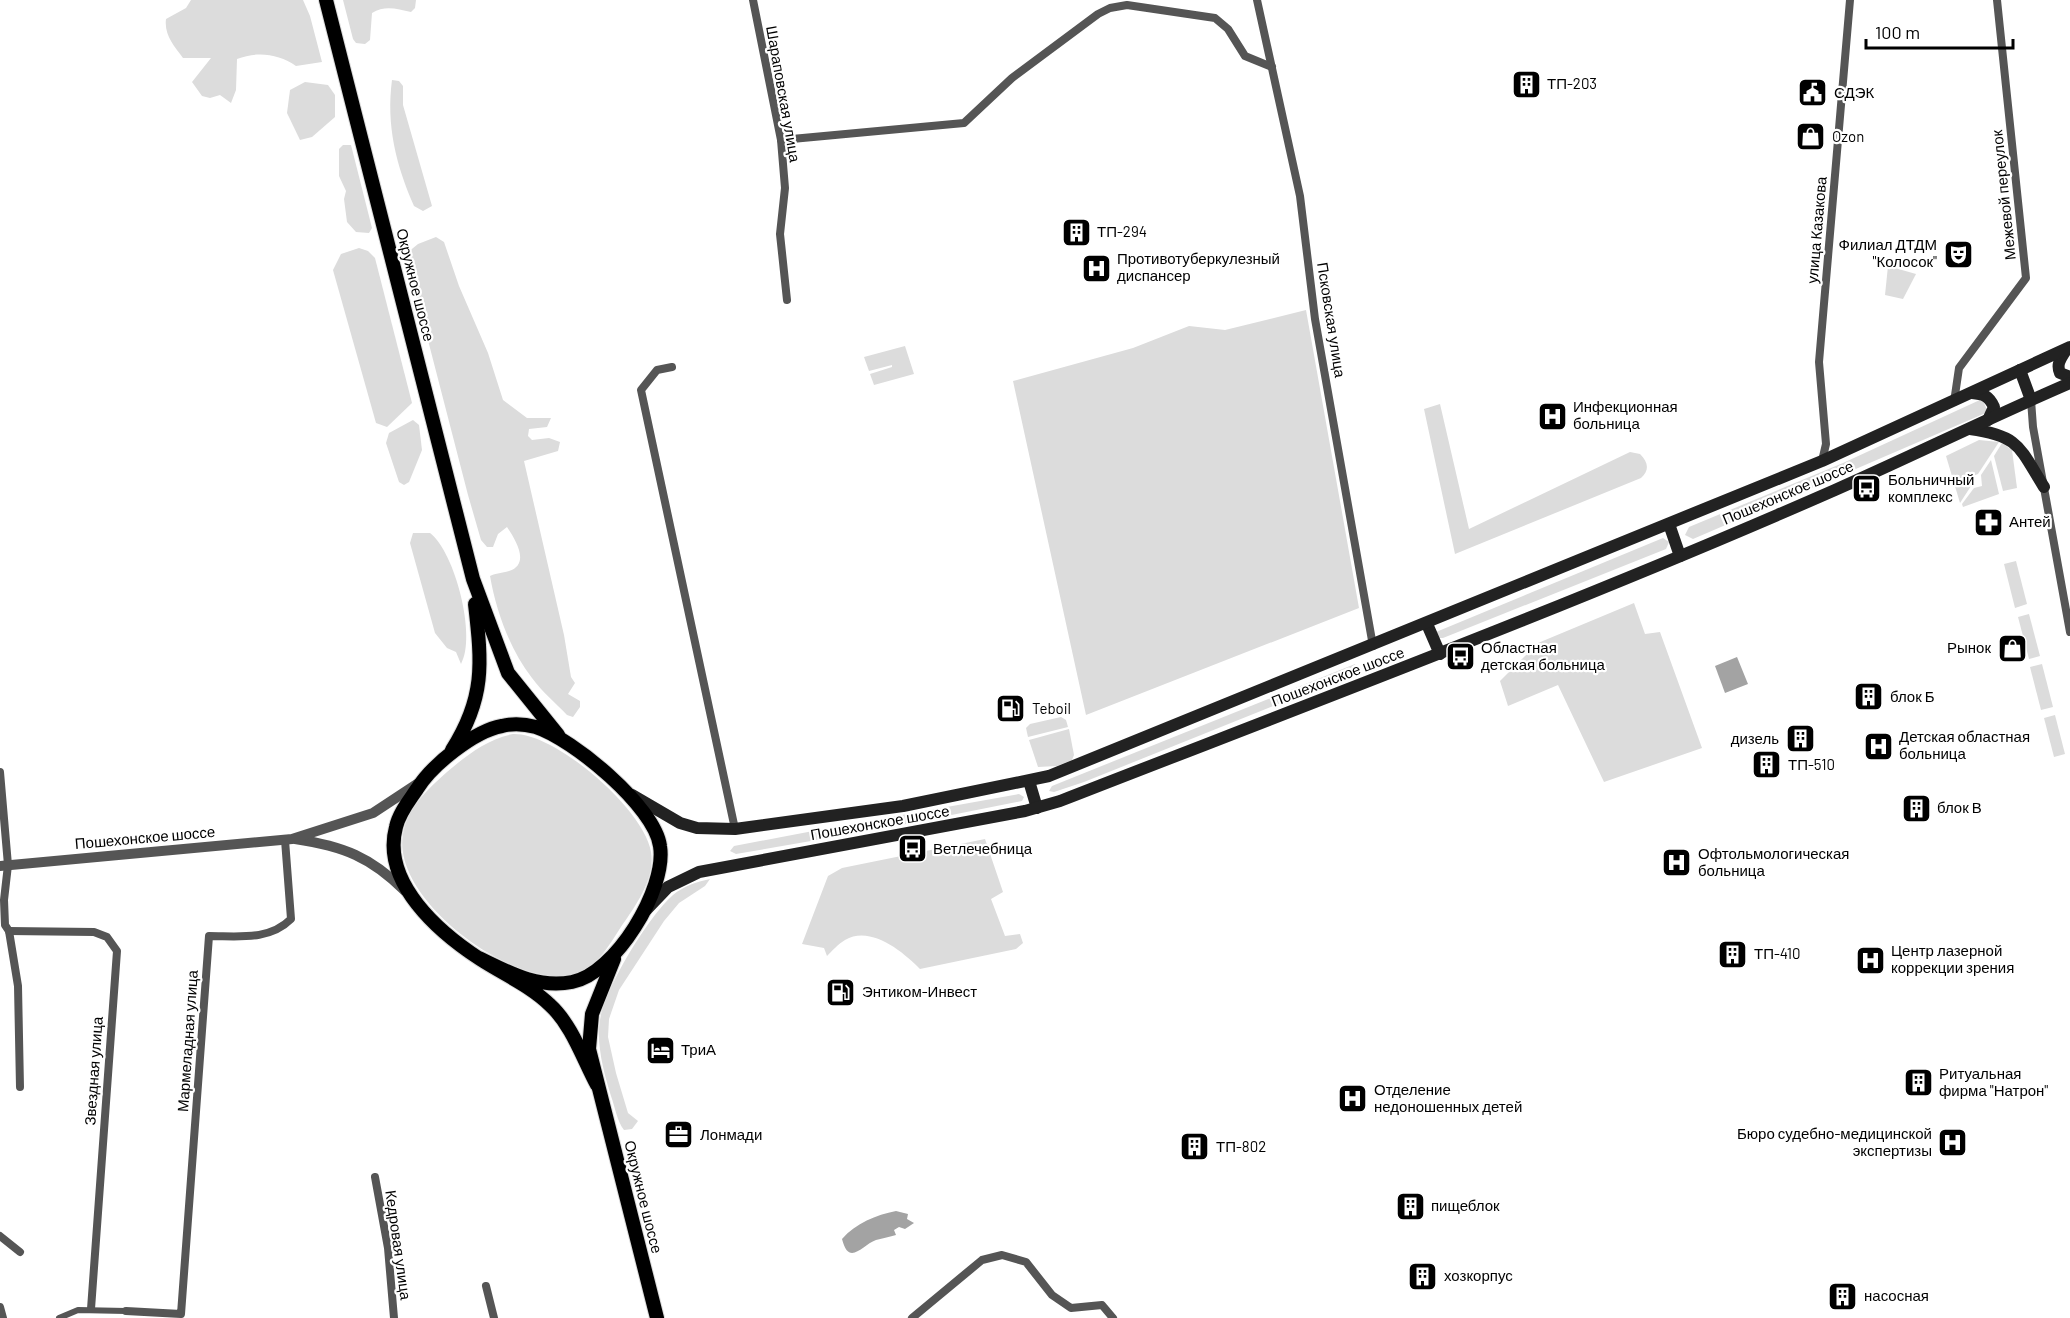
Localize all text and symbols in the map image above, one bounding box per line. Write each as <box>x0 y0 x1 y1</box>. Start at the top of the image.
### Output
scale bar <box>1866 12 2013 50</box>
text: 100 m <box>1875 21 1920 43</box>
street label: Шараповская улица <box>763 24 805 164</box>
building icon: ТП-203 <box>1510 68 1542 100</box>
place label: ТП-203 <box>1547 74 1597 92</box>
public building icon: СДЭК <box>1797 77 1829 109</box>
place label: СДЭК <box>1834 83 1874 101</box>
shop icon: Ozon <box>1795 121 1827 153</box>
place label: Ozon <box>1832 127 1864 145</box>
street label: Межевой переулок <box>1987 129 2019 261</box>
street label: улица Казакова <box>1802 175 1830 284</box>
building icon: ТП-294 <box>1060 216 1092 248</box>
place label: ТП-294 <box>1097 222 1147 240</box>
street label: Окружное шоссе <box>393 226 439 343</box>
place label: Филиал ДТДМ "Колосок" <box>1839 235 1937 270</box>
theatre icon: Филиал ДТДМ "Колосок" <box>1942 238 1974 270</box>
place label: Противотуберкулезный диспансер <box>1117 249 1280 284</box>
hospital icon: Противотуберкулезный диспансер <box>1080 252 1112 284</box>
street label: Псковская улица <box>1314 261 1350 379</box>
place label: Инфекционная больница <box>1573 397 1678 432</box>
hospital icon: Инфекционная больница <box>1536 400 1568 432</box>
street label: Пошехонское шоссе <box>1719 456 1856 528</box>
place label: Больничный комплекс <box>1888 470 1974 505</box>
bus stop icon: Больничный комплекс <box>1851 473 1883 505</box>
pharmacy icon: Антей <box>1972 506 2004 538</box>
place label: Антей <box>2009 512 2051 530</box>
shop icon: Рынок <box>1996 632 2028 664</box>
place label: Областная детская больница <box>1481 638 1606 673</box>
place label: Рынок <box>1947 638 1991 656</box>
bus stop icon: Областная детская больница <box>1444 641 1476 673</box>
street label: Пошехонское шоссе <box>1269 642 1407 710</box>
building icon: блок Б <box>1853 681 1885 713</box>
place label: блок Б <box>1890 687 1935 705</box>
fuel station icon: Teboil <box>995 693 1027 725</box>
place label: Teboil <box>1032 699 1071 717</box>
building icon: дизель <box>1784 723 1816 755</box>
place label: Детская областная больница <box>1899 727 2030 762</box>
place label: дизель <box>1731 729 1779 747</box>
hospital icon: Детская областная больница <box>1862 730 1894 762</box>
building icon: ТП-510 <box>1751 749 1783 781</box>
place label: ТП-510 <box>1788 755 1835 773</box>
building icon: блок В <box>1900 792 1932 824</box>
place label: блок В <box>1937 798 1982 816</box>
street label: Пошехонское шоссе <box>809 801 951 843</box>
street label: Пошехонское шоссе <box>74 822 216 852</box>
bus stop icon: Ветлечебница <box>896 833 928 865</box>
place label: Ветлечебница <box>933 839 1033 857</box>
place label: Офтольмологическая больница <box>1698 844 1849 879</box>
hospital icon: Офтольмологическая больница <box>1661 847 1693 879</box>
building icon: ТП-410 <box>1717 938 1749 970</box>
place label: Центр лазерной коррекции зрения <box>1891 941 2014 976</box>
place label: ТП-410 <box>1754 944 1800 962</box>
hospital icon: Центр лазерной коррекции зрения <box>1854 944 1886 976</box>
street label: Мармеладная улица <box>173 969 201 1113</box>
fuel station icon: Энтиком-Инвест <box>825 976 857 1008</box>
place label: Энтиком-Инвест <box>862 982 977 1000</box>
street label: Звездная улица <box>80 1015 106 1126</box>
hotel icon: ТриА <box>644 1034 676 1066</box>
place label: ТриА <box>681 1040 716 1058</box>
place label: Ритуальная фирма "Натрон" <box>1939 1064 2048 1099</box>
building icon: Ритуальная фирма "Натрон" <box>1902 1067 1934 1099</box>
place label: Отделение недоношенных детей <box>1374 1080 1522 1115</box>
hospital icon: Отделение недоношенных детей <box>1337 1083 1369 1115</box>
office icon: Лонмади <box>663 1119 695 1151</box>
place label: Бюро судебно-медицинской экспертизы <box>1737 1124 1932 1159</box>
place label: Лонмади <box>700 1125 762 1143</box>
hospital icon: Бюро судебно-медицинской экспертизы <box>1937 1127 1969 1159</box>
building icon: ТП-802 <box>1179 1131 1211 1163</box>
place label: ТП-802 <box>1216 1137 1266 1155</box>
street label: Окружное шоссе <box>621 1138 667 1255</box>
street label: Кедровая улица <box>382 1189 416 1302</box>
building icon: пищеблок <box>1394 1190 1426 1222</box>
place label: пищеблок <box>1431 1196 1500 1214</box>
building icon: хозкорпус <box>1407 1260 1439 1292</box>
place label: хозкорпус <box>1444 1266 1513 1284</box>
building icon: насосная <box>1827 1280 1859 1312</box>
place label: насосная <box>1864 1286 1929 1304</box>

